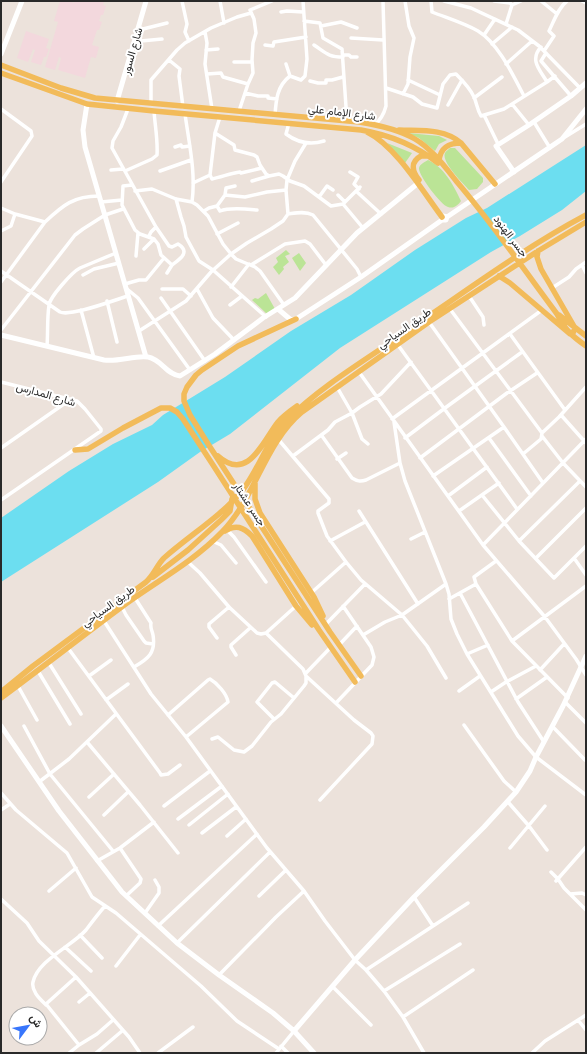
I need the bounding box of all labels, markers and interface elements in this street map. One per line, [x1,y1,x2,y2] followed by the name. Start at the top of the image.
[119,26,146,77] street label: شارع السور
[307,102,377,126] street label: شارع الإمام علي
[491,213,530,260] street label: جسر الهنود
[375,305,435,354] street label: طريق السياحي
[14,380,77,410] street label: شارع المدارس
[230,479,269,529] street label: جسر عشتار
[79,583,139,632] street label: طريق السياحي
[8,1006,48,1046] north arrow
[27,1012,45,1030] text: ش

